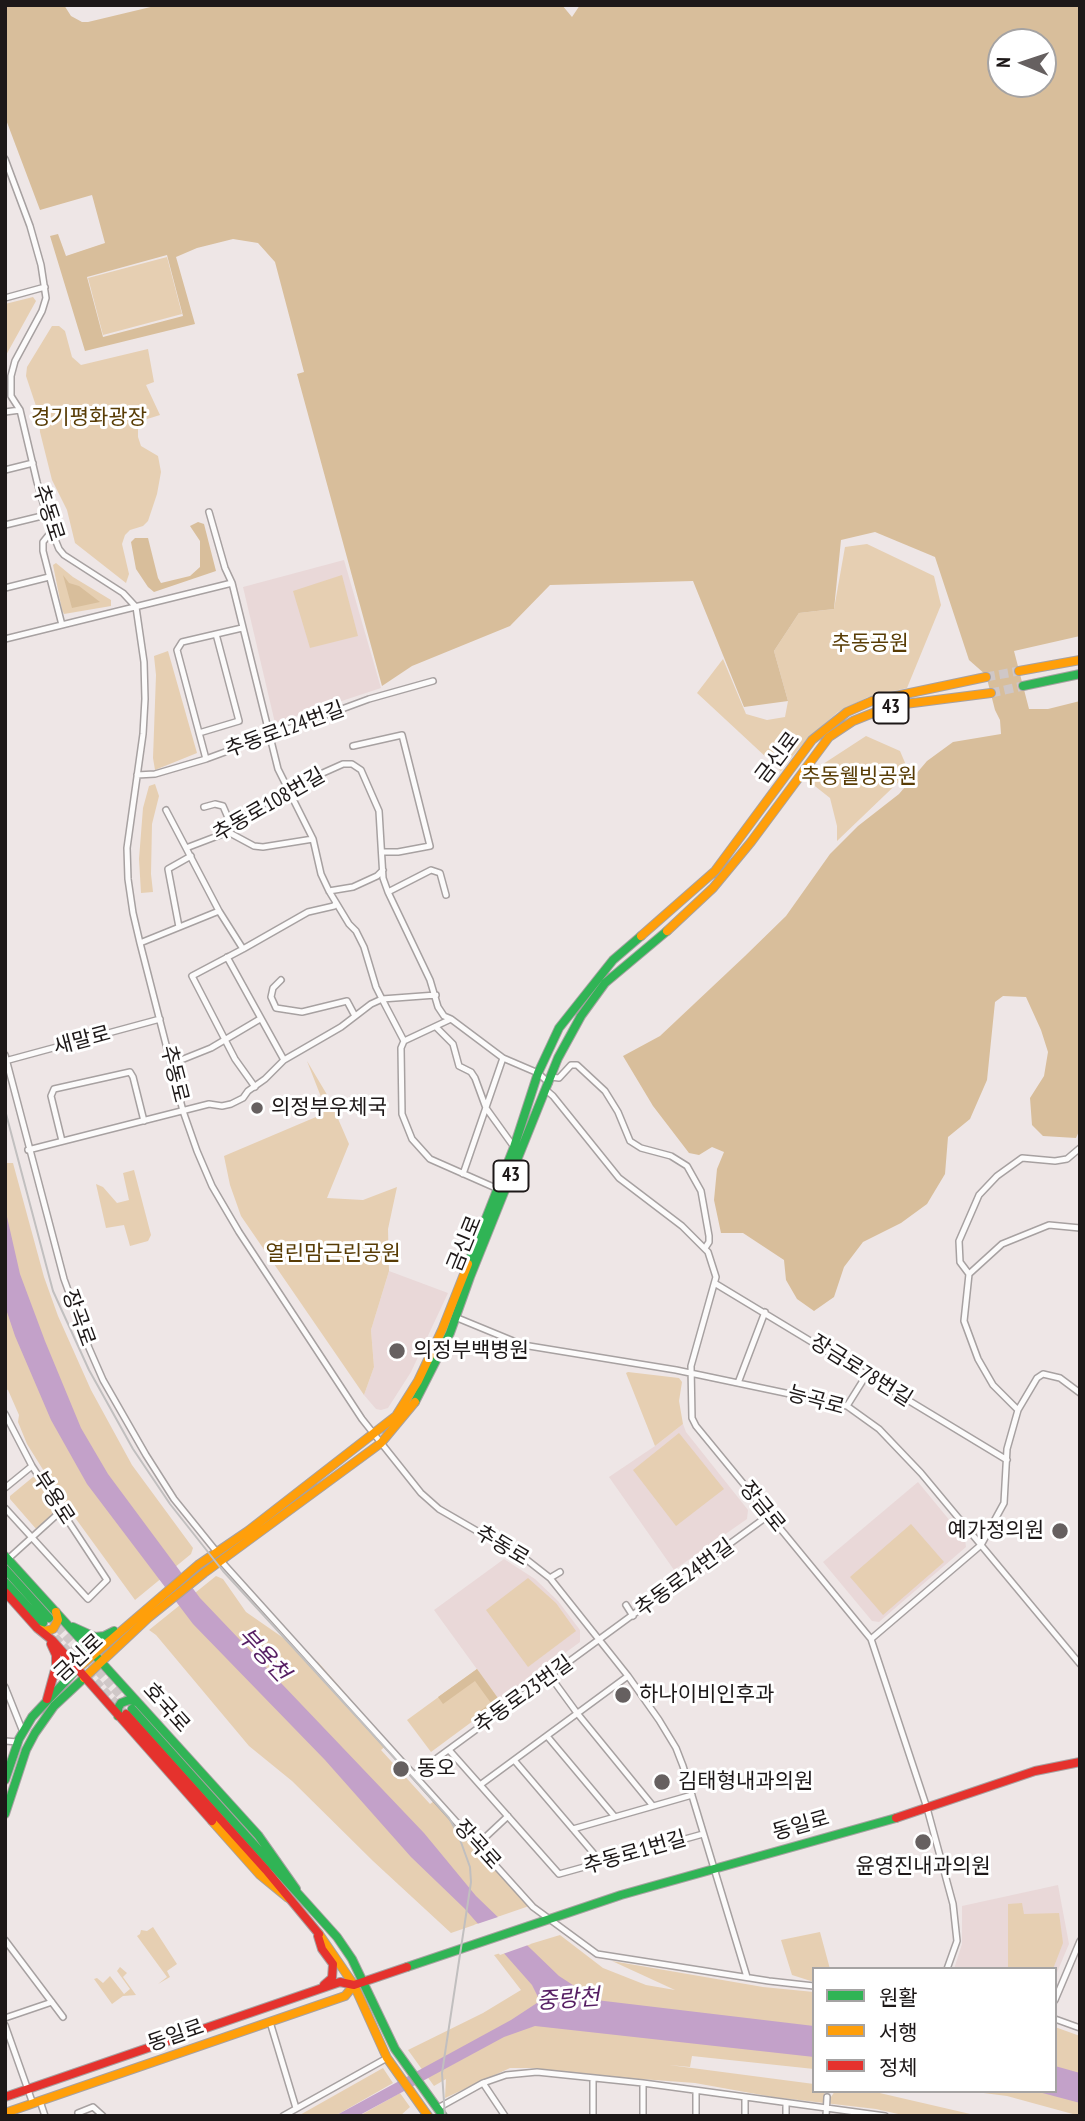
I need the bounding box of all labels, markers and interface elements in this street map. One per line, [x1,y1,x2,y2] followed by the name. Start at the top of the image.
[987,28,1057,98] north arrow
[991,57,1015,68] text: N
[31,405,147,431] park label: 경기평화광장
[27,482,69,544] street label: 추동로
[831,631,909,657] park label: 추동공원
[874,692,908,723] road number: 43
[222,697,348,763] street label: 추동로124번길
[750,727,806,789] street label: 금신로
[209,763,329,847] street label: 추동로108번길
[801,764,917,790] park label: 추동웰빙공원
[51,1021,113,1061] street label: 새말로
[155,1043,193,1105] street label: 추동로
[271,1095,387,1121] place label: 의정부우체국
[249,1100,265,1116] marker: 의정부우체국
[494,1160,528,1192] road number: 43
[442,1212,488,1276] street label: 금신로
[265,1241,401,1267] park label: 열린맘근린공원
[56,1286,100,1350] street label: 장곡로
[805,1330,917,1412] street label: 장금로78번길
[413,1338,529,1364] place label: 의정부백병원
[387,1341,407,1361] marker: 의정부백병원
[785,1381,847,1421] street label: 능곡로
[27,1467,79,1529] street label: 부용로
[734,1477,790,1537] street label: 장금로
[947,1518,1044,1544] place label: 예가정의원
[471,1520,533,1572] street label: 추동로
[1050,1521,1070,1541] marker: 예가정의원
[631,1534,739,1622] street label: 추동로24번길
[231,1622,295,1688] water label: 부용천
[49,1629,109,1687] street label: 금신로
[470,1651,578,1739] street label: 추동로23번길
[137,1678,195,1738] street label: 호국로
[639,1682,774,1708] place label: 하나이비인후과
[613,1685,633,1705] marker: 하나이비인후과
[417,1756,456,1782] place label: 동오
[391,1759,411,1779] marker: 동오
[678,1769,813,1795] place label: 김태형내과의원
[652,1772,672,1792] marker: 김태형내과의원
[770,1806,832,1846] street label: 동일로
[448,1815,506,1875] street label: 장곡로
[581,1826,689,1880] street label: 추동로1번길
[913,1832,933,1852] marker: 윤영진내과의원
[855,1854,991,1880] place label: 윤영진내과의원
[812,1967,1057,2093] legend
[535,1984,601,2016] water label: 중랑천
[879,1984,918,2011] text: 원활
[144,2015,208,2057] street label: 동일로
[879,2019,918,2046] text: 서행
[879,2054,918,2081] text: 정체

